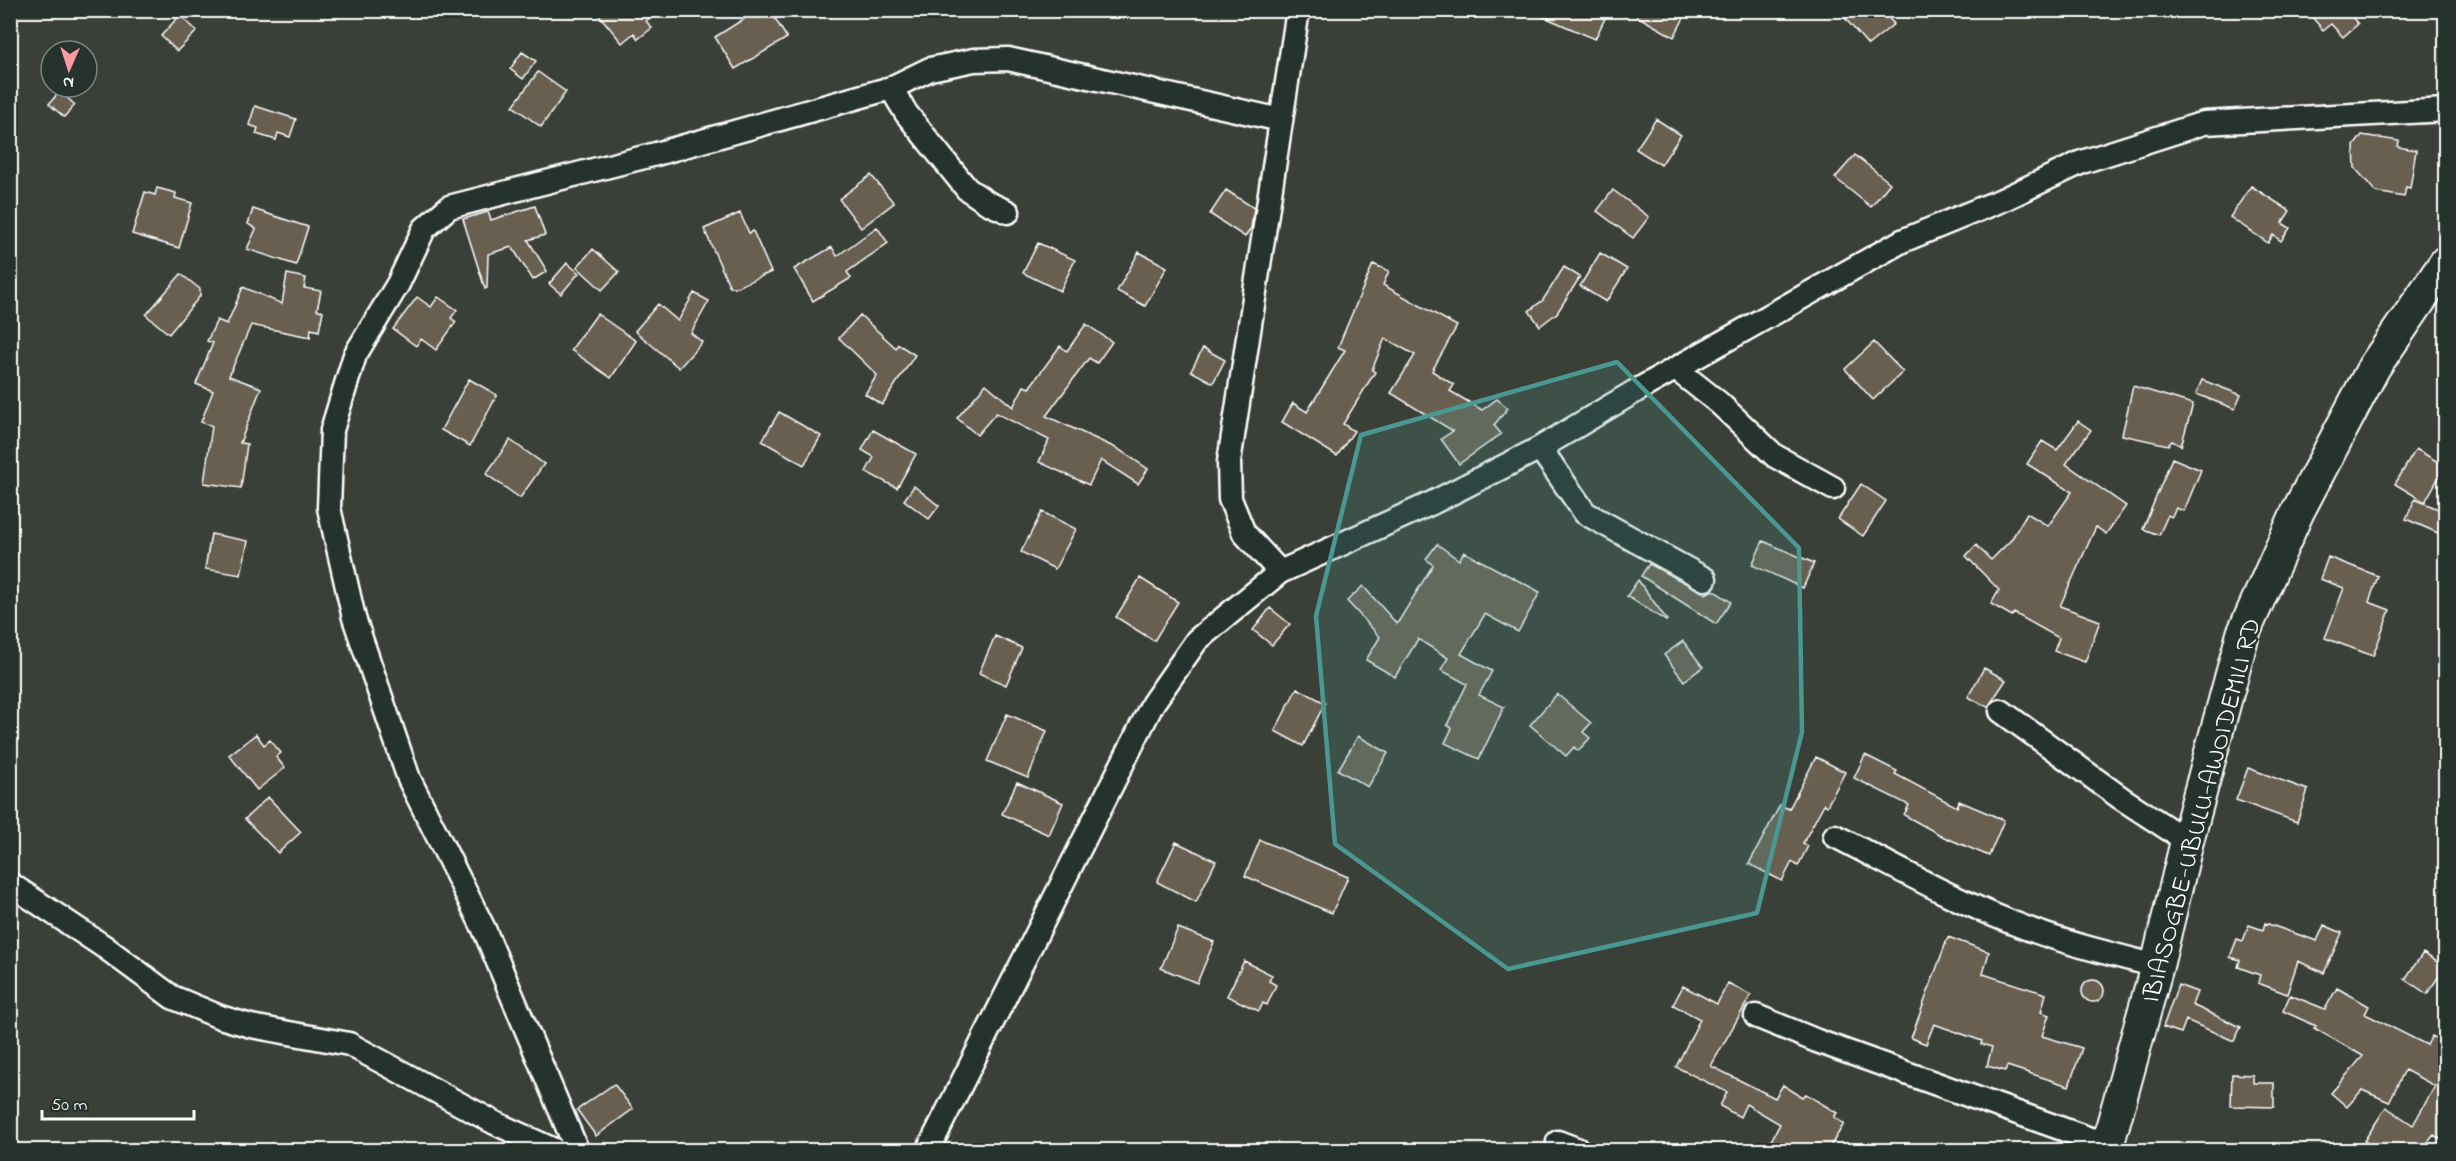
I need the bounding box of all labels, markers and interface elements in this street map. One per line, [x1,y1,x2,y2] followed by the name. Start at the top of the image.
[39,39,99,99] north arrow
[62,70,74,94] text: N
[2133,614,2273,1007] street label: IBIASOGBE-UBULU-AWOIDEMILI RD
[42,1083,194,1121] scale bar
[51,1093,88,1119] text: 50 m

